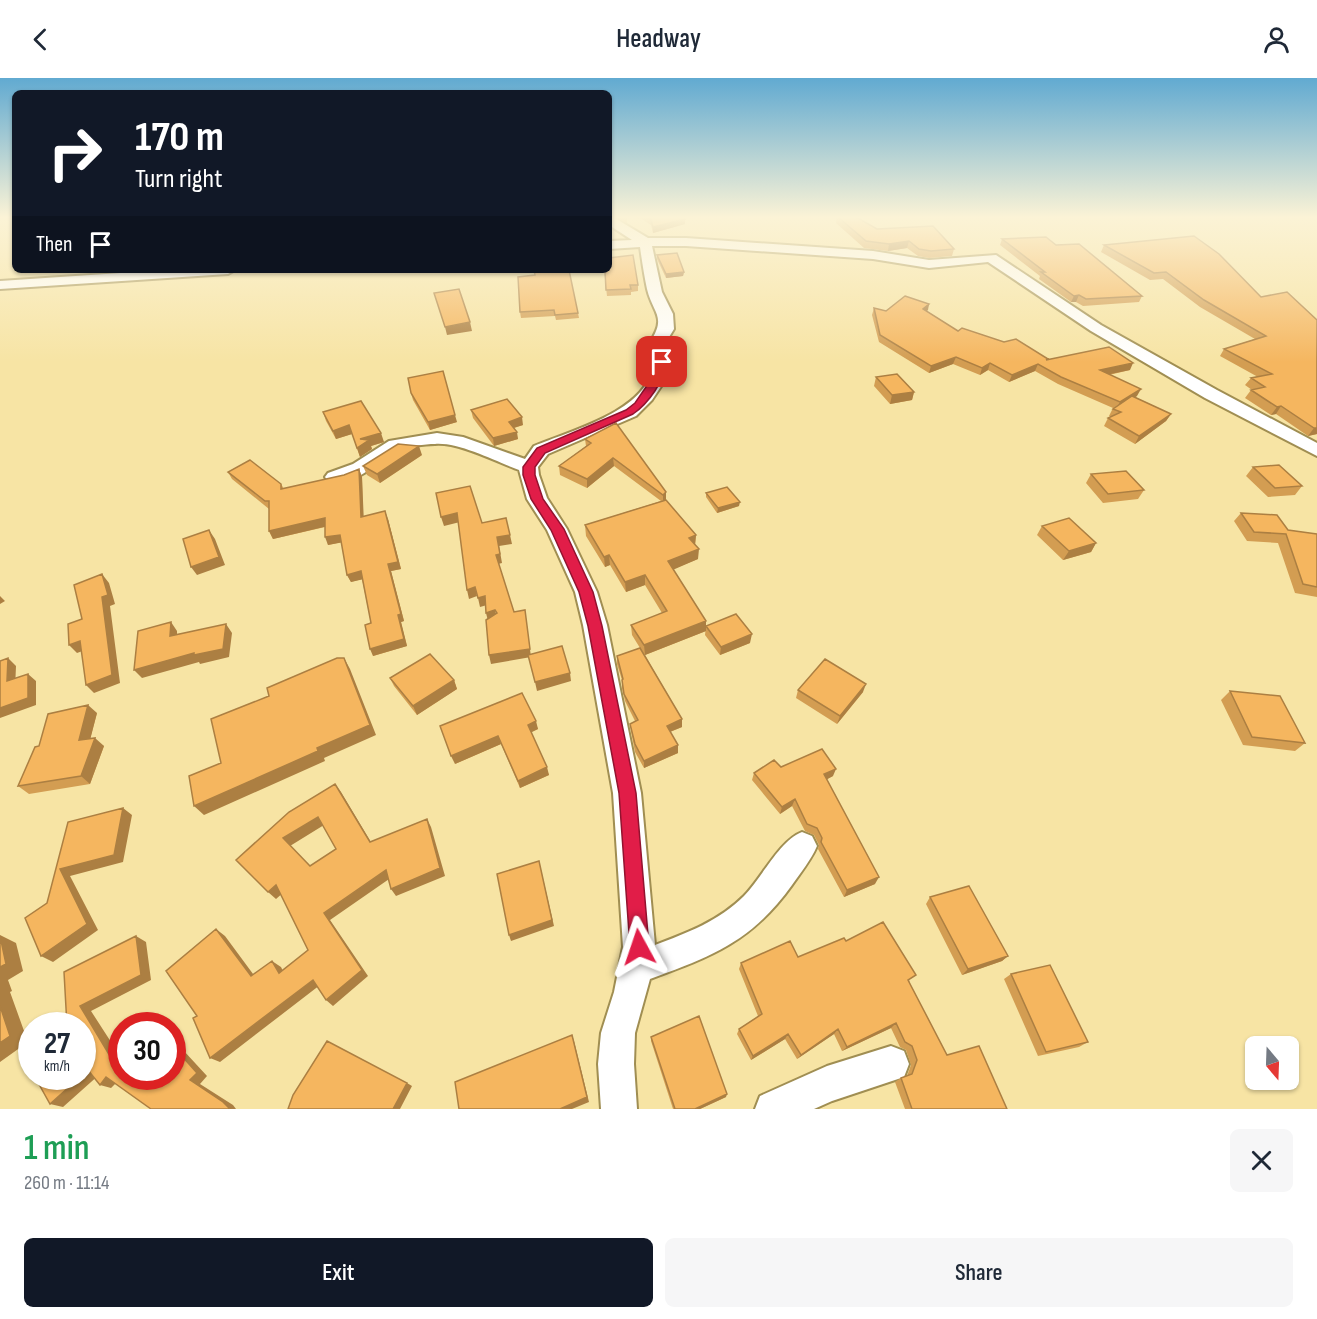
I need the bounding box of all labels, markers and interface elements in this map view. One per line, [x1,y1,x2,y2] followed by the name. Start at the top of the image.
[24,23,57,56] icon: back
[616,23,701,55] text: Headway
[1260,23,1293,56] icon: person
[135,112,224,163] text: 170 m
[36,114,114,192] icon: right
[135,163,222,195] text: Turn right
[84,228,117,261] icon: arrive
[36,231,72,258] text: Then
[636,336,687,387] pin
[645,345,678,378] icon: arrive
[607,915,671,979] position arrow
[108,1012,186,1090] speed limit sign: 30
[44,1026,70,1062] text: 27
[1245,1036,1299,1090] north arrow
[1245,1036,1299,1090] map controls
[44,1057,70,1076] text: km/h
[24,1127,89,1170] text: 1 min
[1230,1129,1293,1192] button: close
[24,1171,109,1195] text: 260 m · 11:14
[24,1238,653,1307] button: Exit
[665,1238,1293,1307] button: Share

